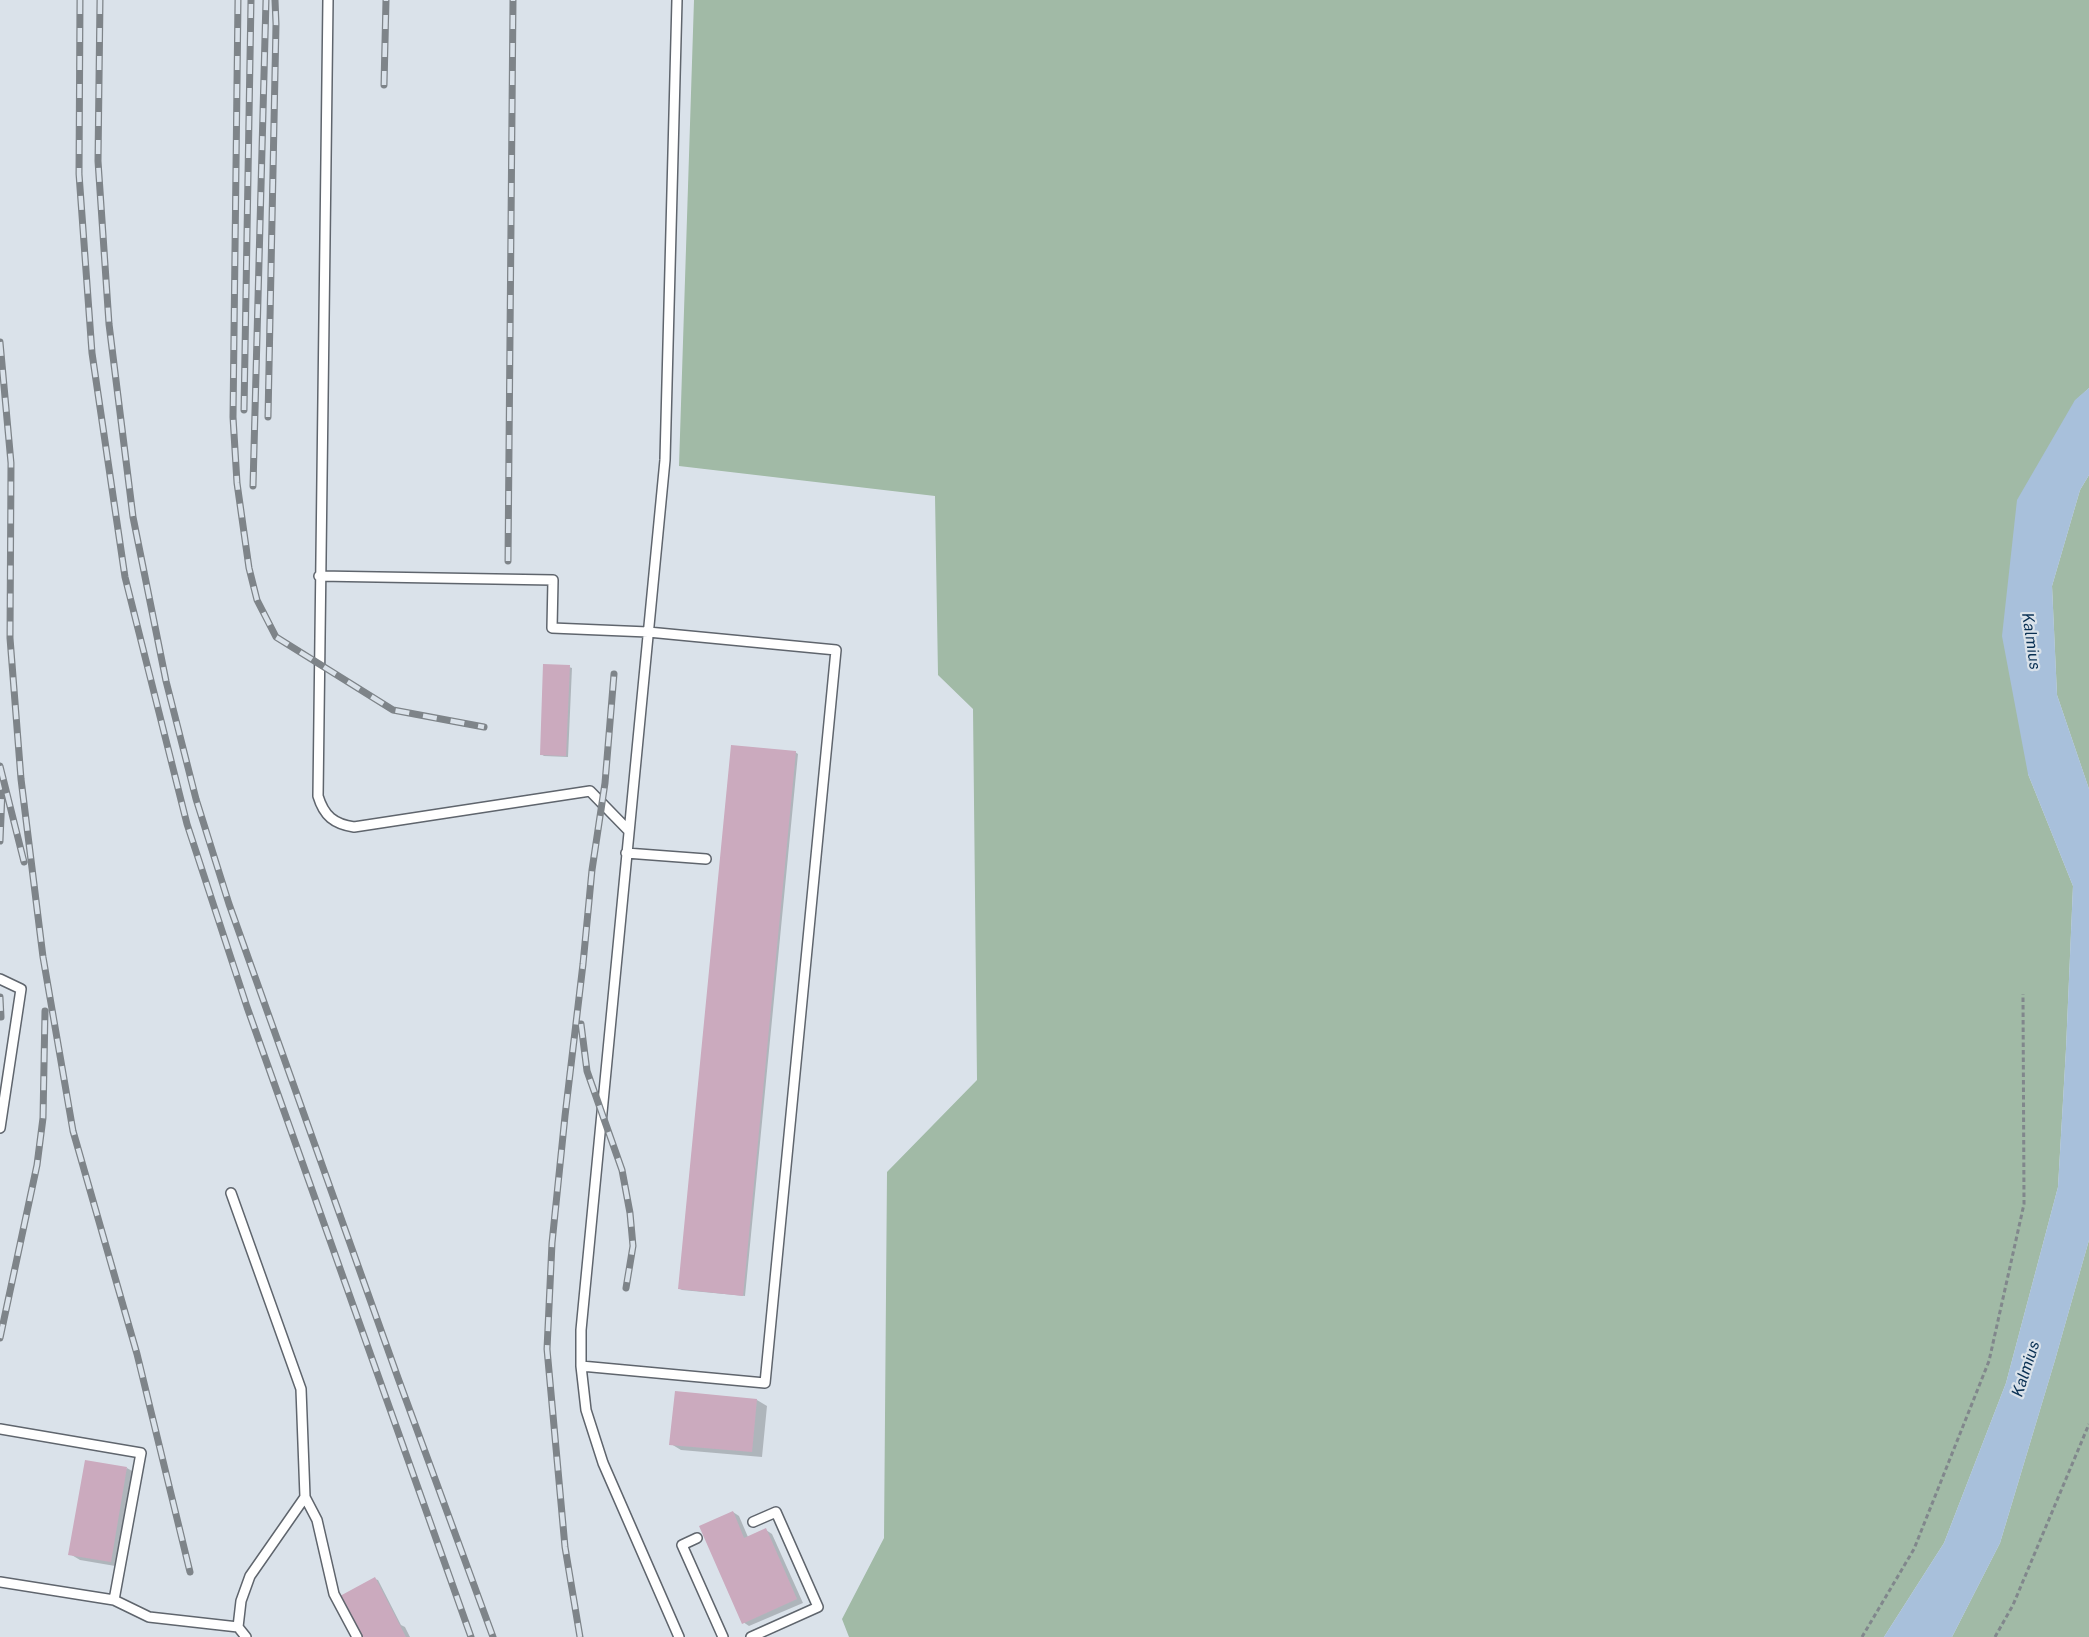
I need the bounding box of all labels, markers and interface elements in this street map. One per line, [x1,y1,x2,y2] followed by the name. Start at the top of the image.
[2017,611,2045,671] water label: Kalmius
[2008,1339,2044,1399] water label: Kalmius

